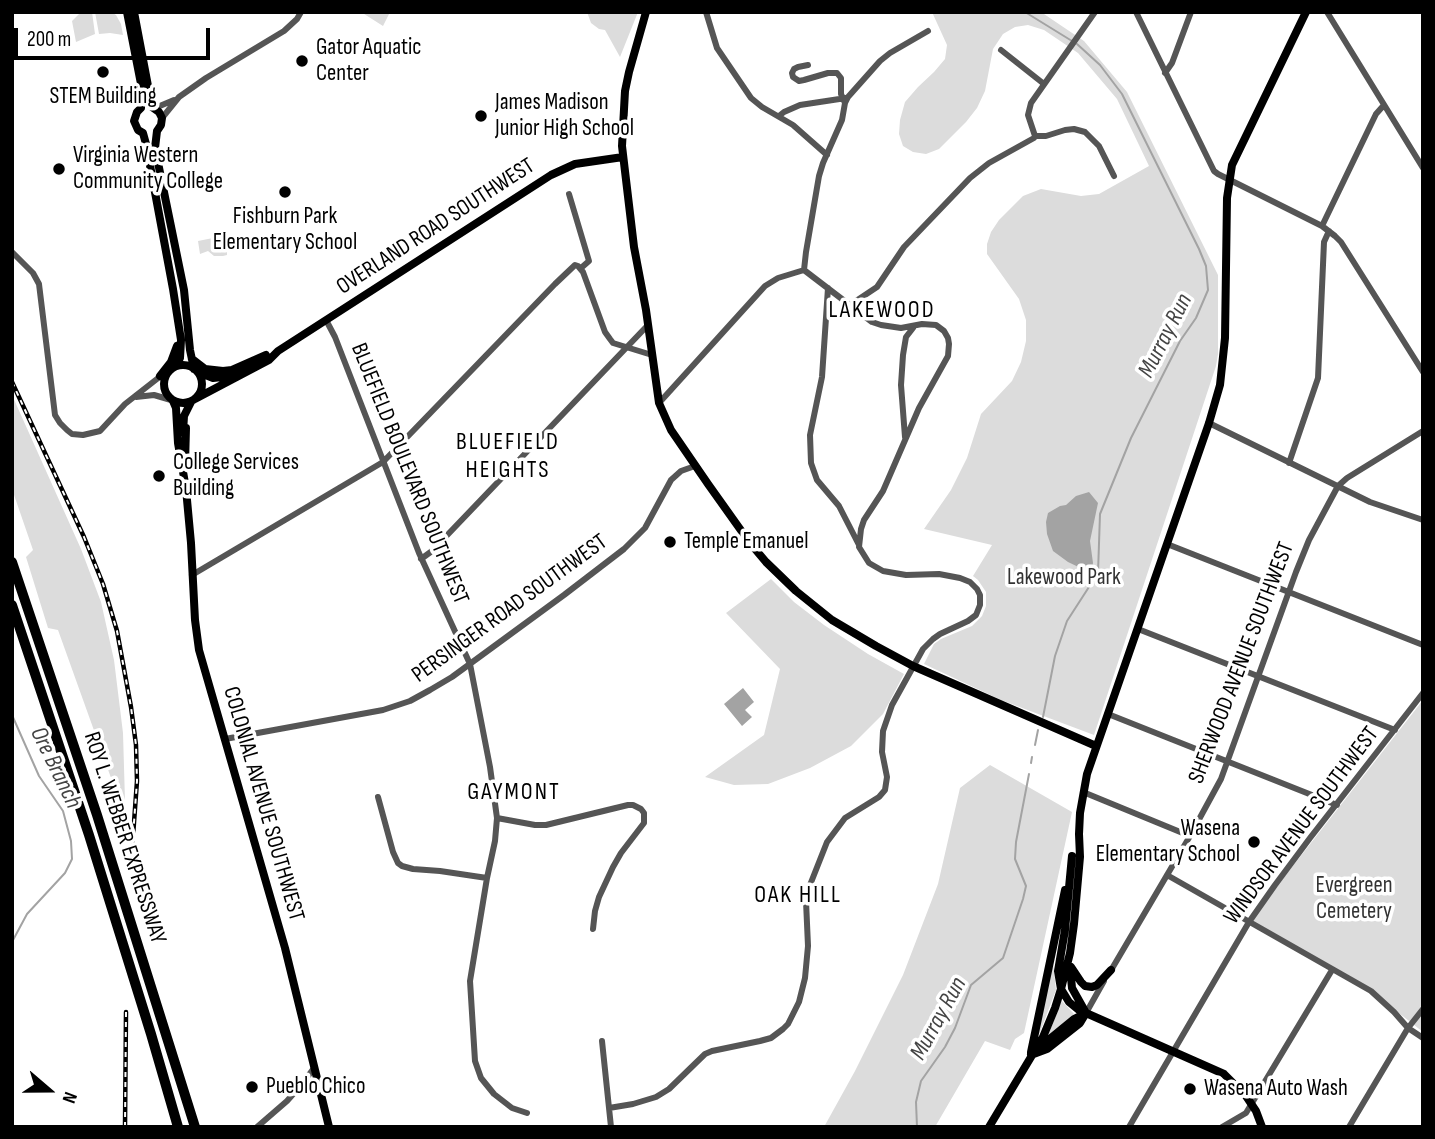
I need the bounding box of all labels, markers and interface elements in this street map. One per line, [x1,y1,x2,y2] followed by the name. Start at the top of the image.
[18,14,214,58] scale bar
[27,27,71,52] text: 200 m
[316,34,422,88] place label: Gator Aquatic Center
[294,53,310,69] marker: Gator Aquatic Center
[95,64,111,80] marker: STEM Building
[49,83,157,111] place label: STEM Building
[495,89,634,143] place label: James Madison Junior High School
[473,108,489,124] marker: James Madison Junior High School
[73,142,223,196] place label: Virginia Western Community College
[332,153,540,301] street label: OVERLAND ROAD SOUTHWEST
[51,161,67,177] marker: Virginia Western Community College
[277,184,293,200] marker: Fishburn Park Elementary School
[213,203,357,257] place label: Fishburn Park Elementary School
[1133,289,1199,383] water label: Murray Run
[830,297,934,325] district label: LAKEWOOD
[344,339,474,609] street label: BLUEFIELD BOULEVARD SOUTHWEST
[457,429,559,485] district label: BLUEFIELD HEIGHTS
[173,449,299,503] place label: College Services Building
[151,468,167,484] marker: College Services Building
[684,528,809,556] place label: Temple Emanuel
[407,529,613,689] street label: PERSINGER ROAD SOUTHWEST
[662,534,678,550] marker: Temple Emanuel
[1183,538,1301,788] street label: SHERWOOD AVENUE SOUTHWEST
[1007,564,1121,592] park label: Lakewood Park
[216,684,310,924] street label: COLONIAL AVENUE SOUTHWEST
[23,722,87,814] water label: Ore Branch
[1219,722,1385,930] street label: WINDSOR AVENUE SOUTHWEST
[77,729,171,947] street label: ROY L. WEBBER EXPRESSWAY
[468,779,560,807] district label: GAYMONT
[1096,815,1240,869] place label: Wasena Elementary School
[1246,834,1262,850] marker: Wasena Elementary School
[1315,872,1393,926] park label: Evergreen Cemetery
[755,882,841,910] district label: OAK HILL
[905,973,973,1065] water label: Murray Run
[14,1055,84,1125] north arrow
[266,1073,366,1101] place label: Pueblo Chico
[1204,1075,1348,1103] place label: Wasena Auto Wash
[244,1079,260,1095] marker: Pueblo Chico
[1182,1081,1198,1097] marker: Wasena Auto Wash
[57,1089,82,1106] text: N

